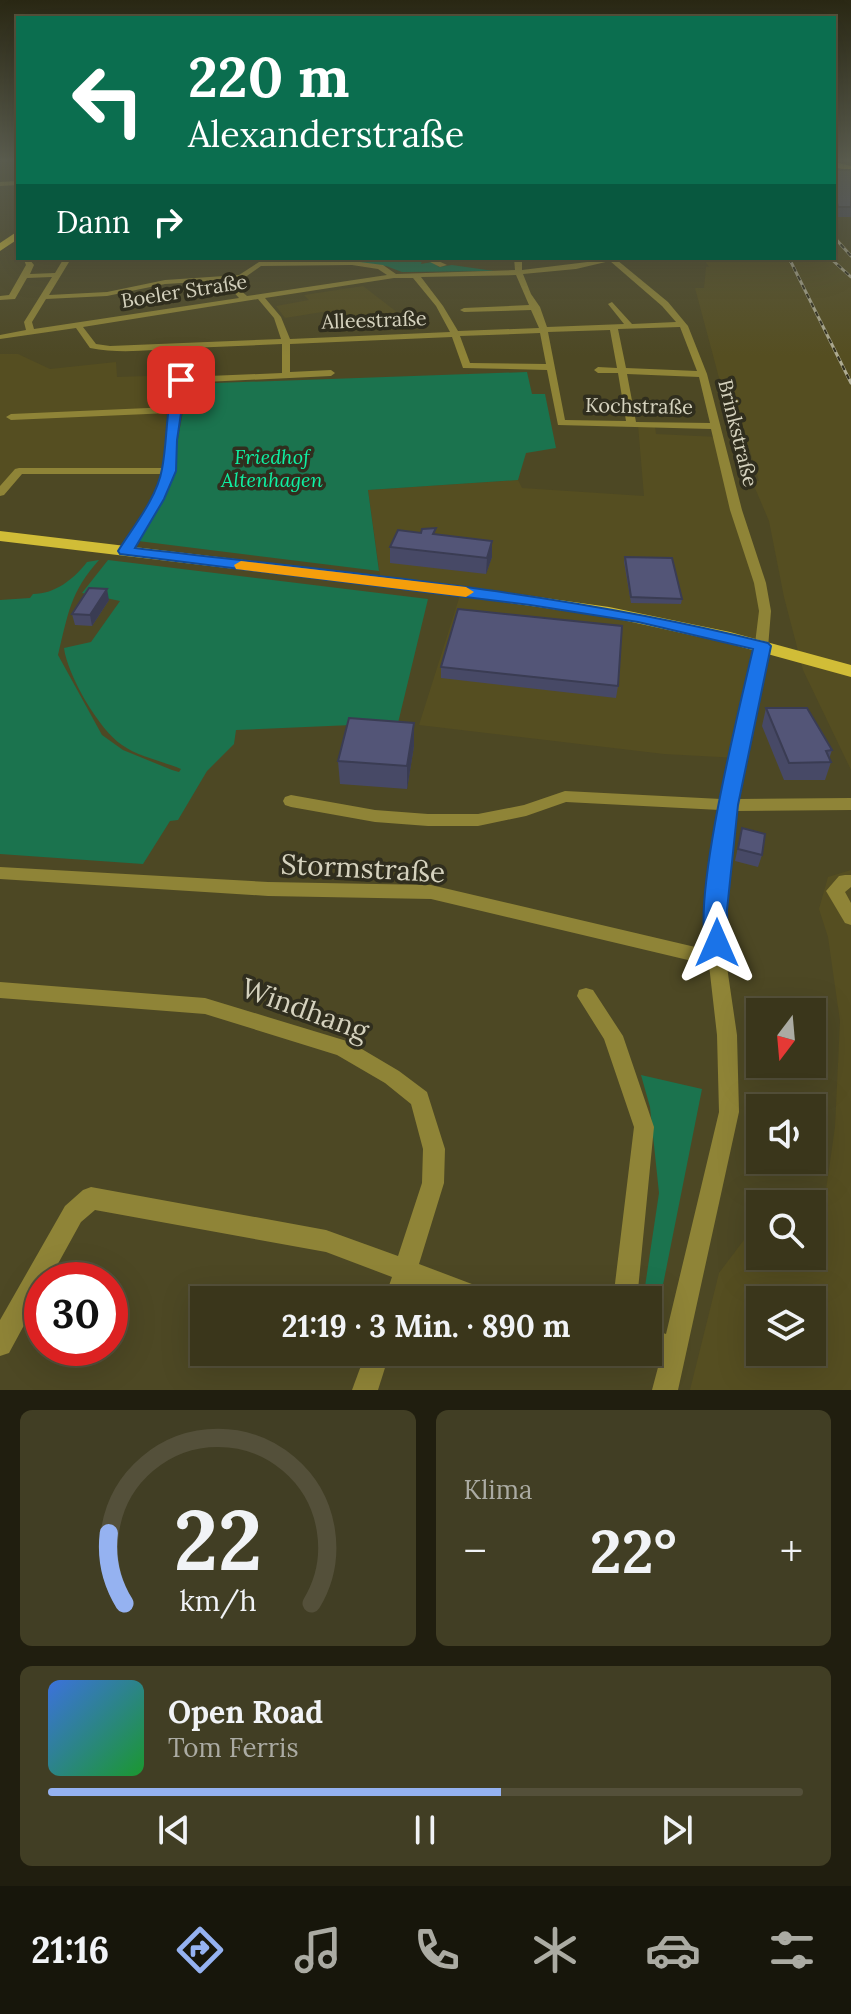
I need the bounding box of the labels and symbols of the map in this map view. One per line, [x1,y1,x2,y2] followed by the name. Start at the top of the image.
[119,268,249,313] street label: Boeler Straße
[320,305,427,334] street label: Alleestraße
[147,346,215,414] pin
[713,377,764,489] street label: Brinkstraße
[585,392,693,419] street label: Kochstraße
[220,444,324,492] park label: Friedhof Altenhagen
[280,846,446,890] street label: Stormstraße
[675,901,759,985] position arrow
[236,969,374,1049] street label: Windhang
[746,998,826,1078] north arrow
[24,1262,128,1366] speed limit sign: 30

